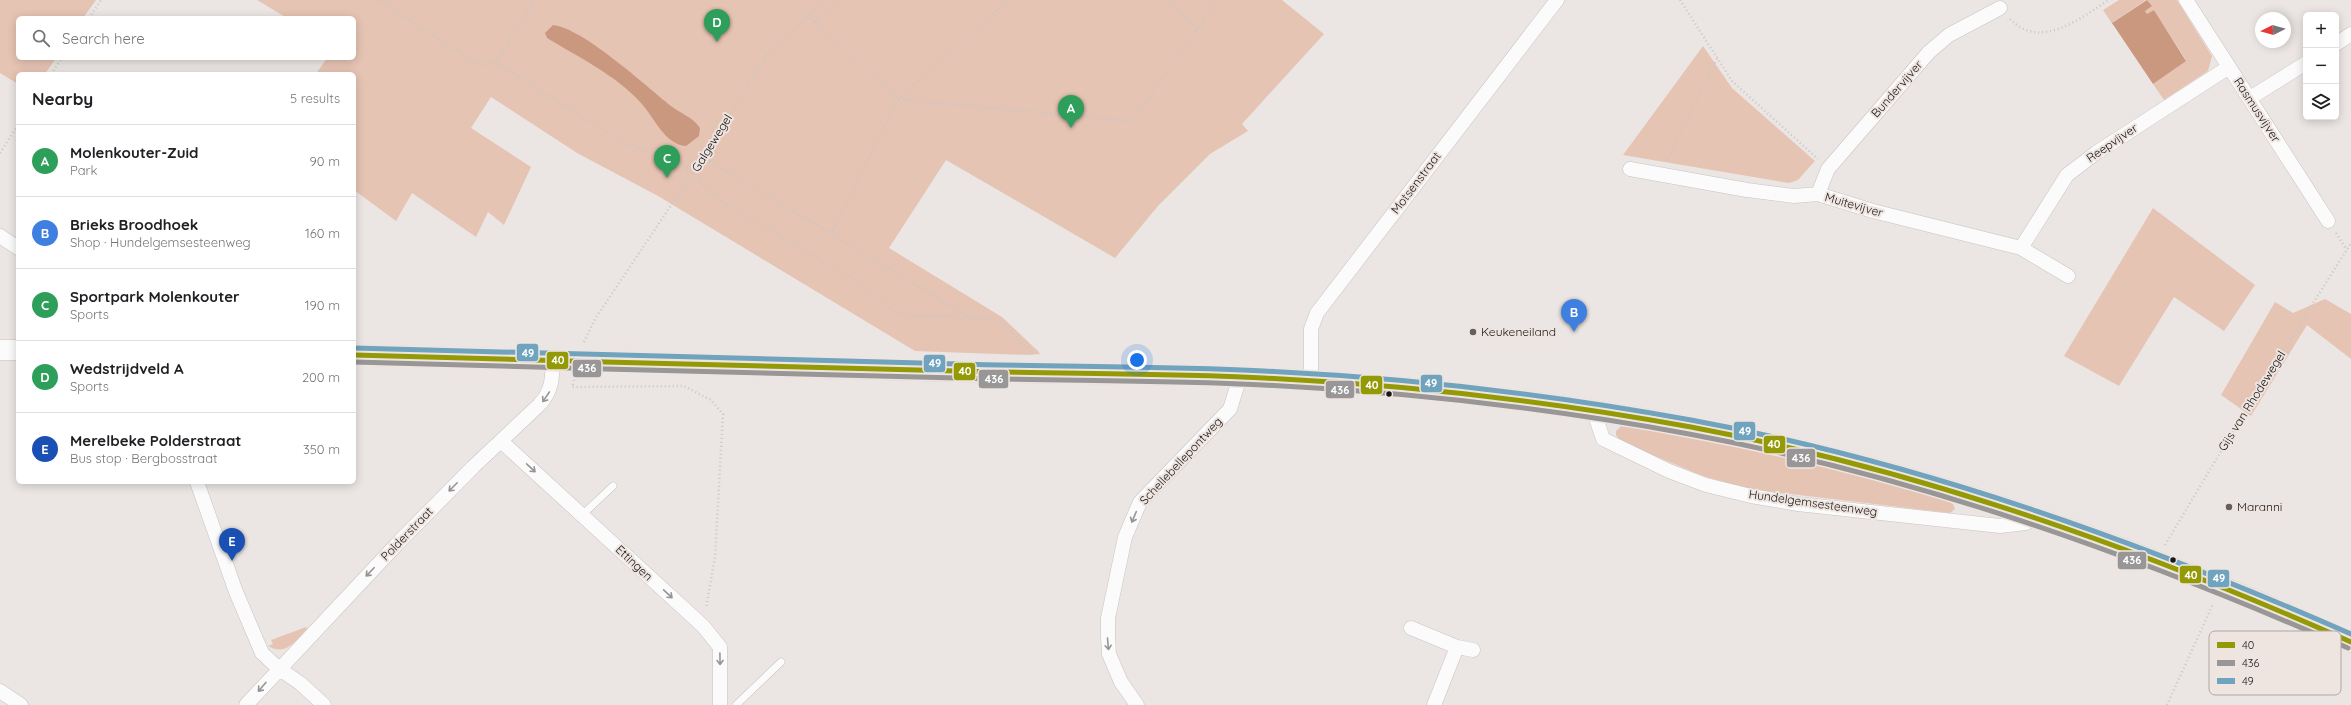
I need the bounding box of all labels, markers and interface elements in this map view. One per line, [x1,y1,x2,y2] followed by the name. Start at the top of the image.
[704,9,730,42] pin: D
[2255,12,2291,48] north arrow
[2303,12,2339,120] map controls
[2303,12,2339,48] button: +
[16,16,356,60] search box
[30,27,52,49] icon: search
[62,29,145,48] text: Search here
[2303,48,2339,84] button: −
[1868,57,1926,120] street label: Bundervijver
[2231,75,2284,145] street label: Rasmusvijver
[2303,84,2339,120] button: layers
[32,88,93,109] text: Nearby
[290,90,340,106] text: 5 results
[1058,95,1084,128] pin: A
[688,111,735,174] street label: Galgewegel
[2083,120,2141,165] street label: Reepvijver
[70,143,198,162] text: Molenkouter-Zuid
[654,145,680,178] pin: C
[1387,149,1444,217] street label: Motsenstraat
[41,153,49,169] text: A
[310,153,340,169] text: 90 m
[70,162,98,178] text: Park
[1823,189,1885,220] street label: Muitevijver
[70,215,198,234] text: Brieks Broodhoek
[41,225,49,241] text: B
[305,225,340,241] text: 160 m
[70,234,251,250] text: Shop · Hundelgemsesteenweg
[70,287,240,306] text: Sportpark Molenkouter
[41,297,49,313] text: C
[305,297,340,313] text: 190 m
[1561,299,1587,332] pin: B
[70,306,109,322] text: Sports
[1481,324,1556,339] place label: Keukeneiland
[1468,327,1478,337] marker: Keukeneiland
[516,343,539,362] line badge: 49
[522,346,534,360] text: 49
[2215,348,2289,454] street label: Gijs van Rhodewegel
[1127,350,1147,370] your location
[546,351,569,370] line badge: 40
[551,353,565,367] text: 40
[923,354,946,373] line badge: 49
[929,356,941,370] text: 49
[70,359,183,378] text: Wedstrijdveld A
[572,359,602,378] line badge: 436
[578,361,596,375] text: 436
[953,362,976,381] line badge: 40
[958,364,972,378] text: 40
[40,369,50,385] text: D
[302,369,340,385] text: 200 m
[978,369,1009,389] line badge: 436
[985,372,1003,386] text: 436
[1420,374,1443,393] line badge: 49
[1360,375,1383,395] line badge: 40
[1425,376,1437,390] text: 49
[70,378,109,394] text: Sports
[1365,378,1379,392] text: 40
[1325,380,1355,399] line badge: 436
[1331,383,1349,397] text: 436
[1384,389,1394,399] unlabelled marker
[542,391,550,402] one-way arrow
[1136,414,1225,508] street label: Schellebellepontweg
[1733,421,1756,441] line badge: 49
[1739,424,1751,438] text: 49
[70,431,242,450] text: Merelbeke Polderstraat
[1763,435,1786,454] line badge: 40
[1767,437,1781,451] text: 40
[41,441,49,457] text: E
[303,441,340,457] text: 350 m
[1786,448,1816,468] line badge: 436
[70,450,218,466] text: Bus stop · Bergbosstraat
[1792,451,1810,465] text: 436
[526,463,536,473] one-way arrow
[448,482,458,492] one-way arrow
[1748,486,1878,519] street label: Hundelgemsesteenweg
[2237,499,2282,514] place label: Maranni
[2224,502,2234,512] marker: Maranni
[377,504,436,563] street label: Polderstraat
[1130,511,1137,523] one-way arrow
[219,528,245,561] pin: E
[613,542,656,584] street label: Ettingen
[2117,551,2147,570] line badge: 436
[2123,553,2141,567] text: 436
[2168,555,2178,565] unlabelled marker
[2179,565,2202,584] line badge: 40
[365,567,375,577] one-way arrow
[2184,568,2198,582] text: 40
[2207,569,2230,588] line badge: 49
[2213,571,2225,585] text: 49
[663,589,673,599] one-way arrow
[2209,631,2341,695] legend
[1105,637,1112,650] one-way arrow
[2242,638,2254,652] text: 40
[716,652,724,665] one-way arrow
[2242,656,2260,670] text: 436
[2242,674,2254,688] text: 49
[258,681,267,691] one-way arrow

